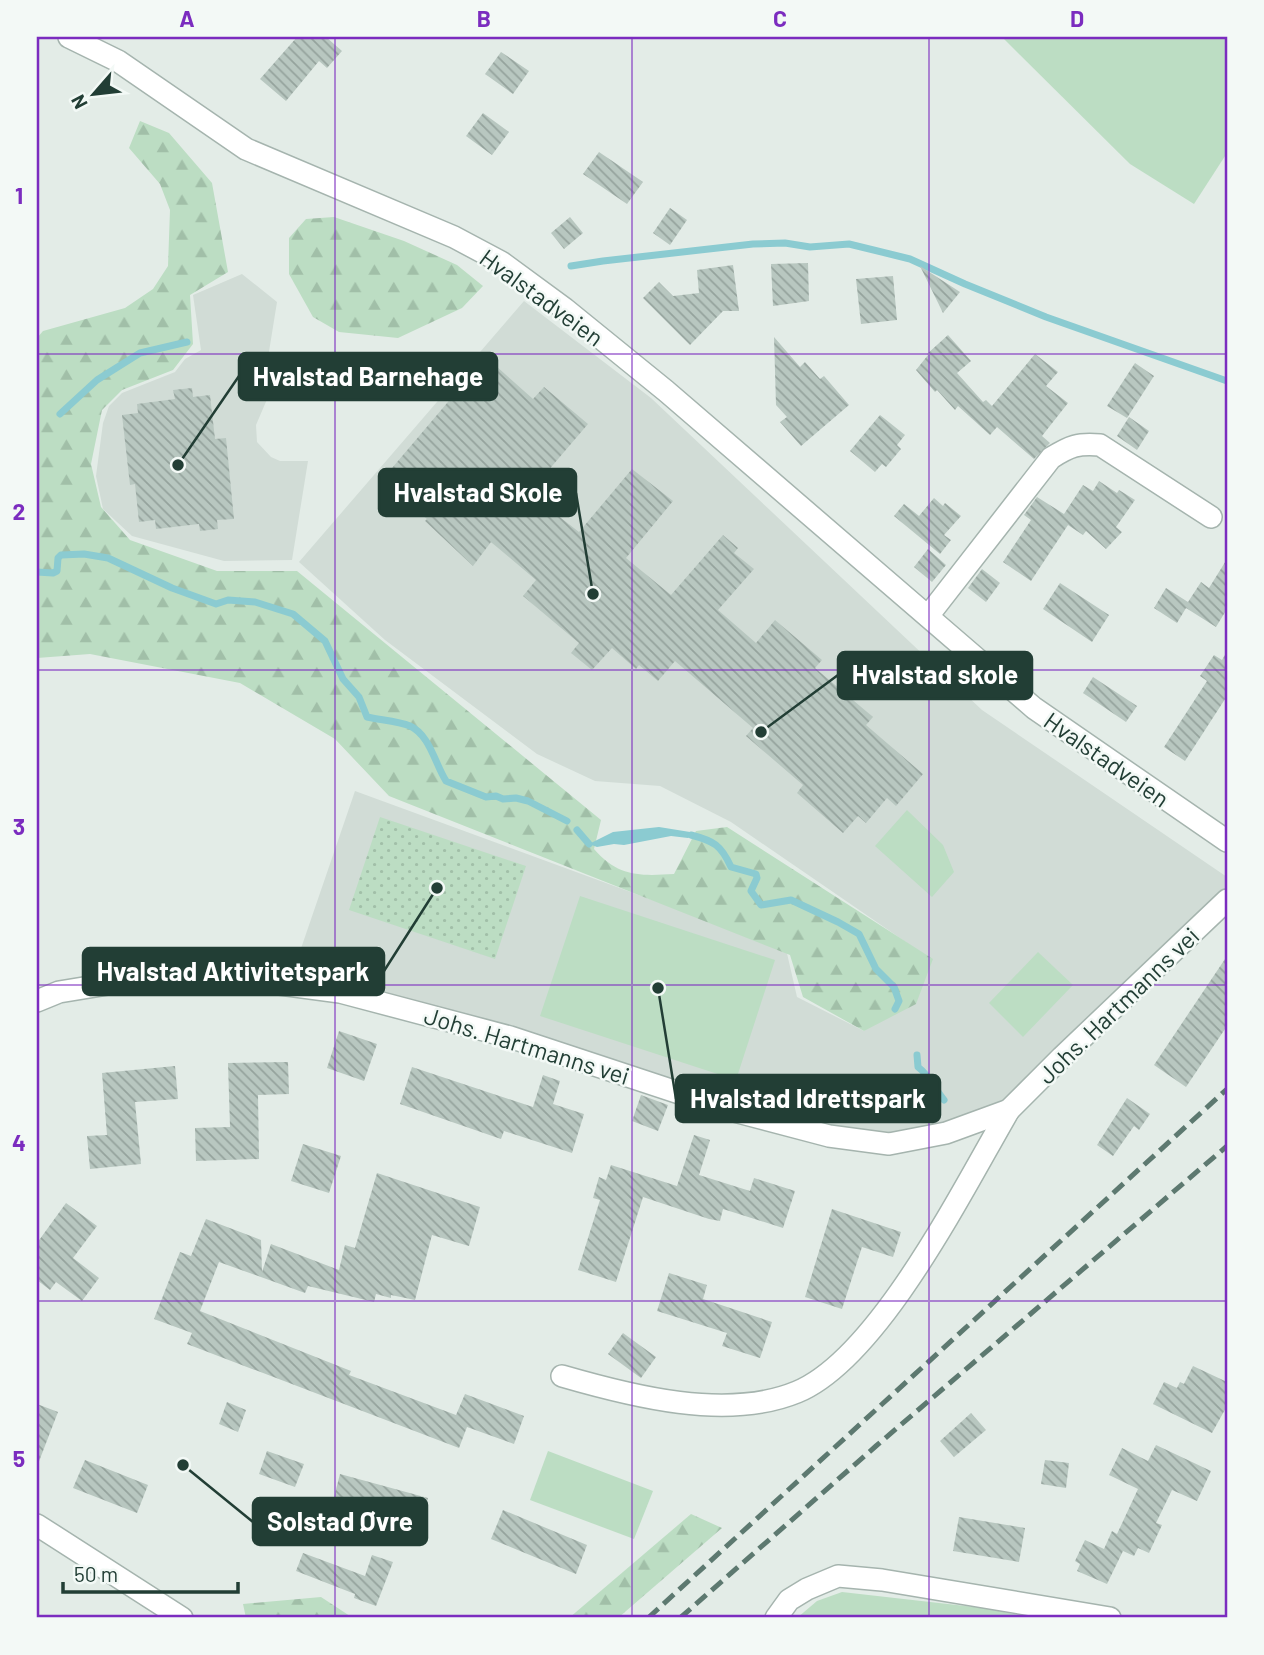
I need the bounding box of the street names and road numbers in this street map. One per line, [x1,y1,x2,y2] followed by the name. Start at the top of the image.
[474,242,610,352] street label: Hvalstadveien
[1039,705,1175,813] street label: Hvalstadveien
[1031,921,1205,1089] street label: Johs. Hartmanns vei
[421,1000,633,1090] street label: Johs. Hartmanns vei

